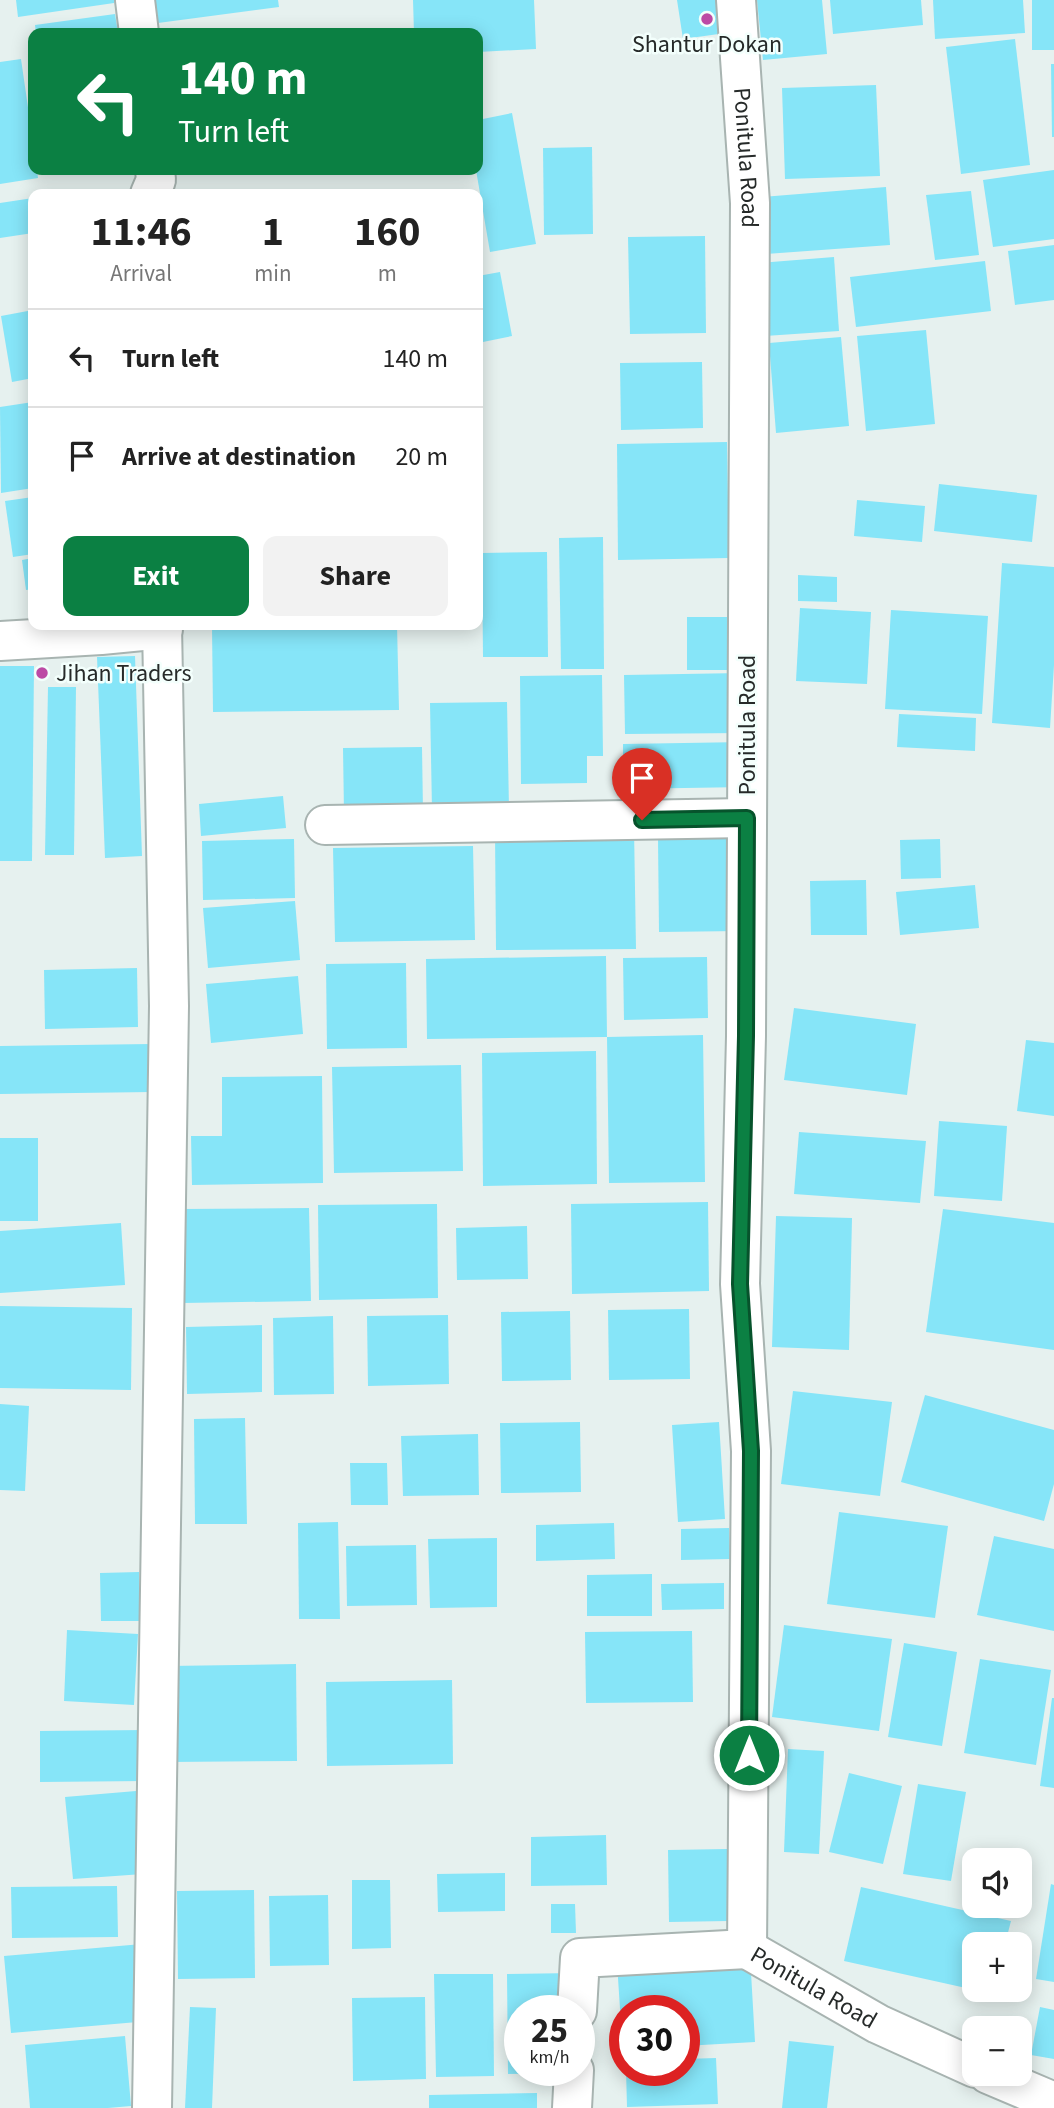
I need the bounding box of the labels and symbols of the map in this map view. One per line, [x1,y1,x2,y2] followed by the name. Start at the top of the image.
[699,11,715,27] marker: Shantur Dokan
[632,27,782,62] place label: Shantur Dokan
[724,86,767,228] street label: Ponitula Road
[730,655,765,795] street label: Ponitula Road
[56,656,192,691] place label: Jihan Traders
[34,665,50,681] marker: Jihan Traders
[612,748,672,820] pin
[712,1718,786,1792] position arrow
[744,1938,883,2038] street label: Ponitula Road
[609,1995,700,2086] speed limit sign: 30

